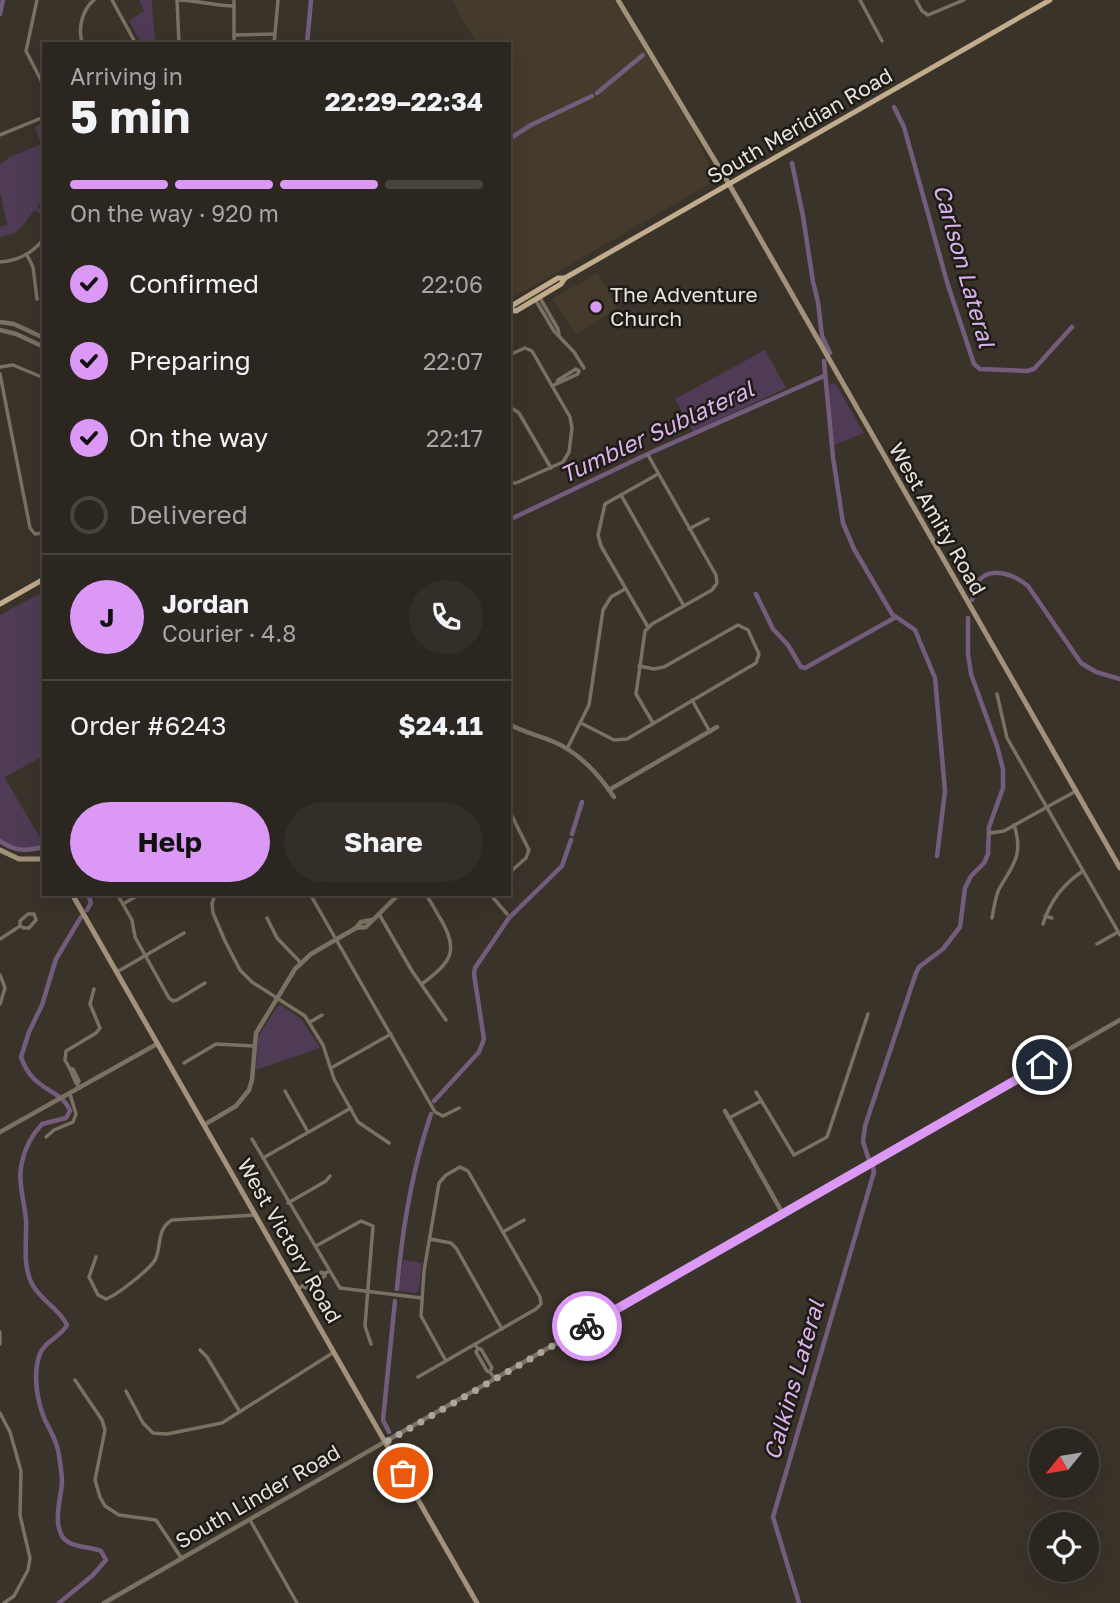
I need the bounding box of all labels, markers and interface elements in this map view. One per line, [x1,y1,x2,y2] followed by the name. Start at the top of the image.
[70,62,183,90] text: Arriving in
[702,62,897,189] street label: South Meridian Road
[325,86,483,117] text: 22:29–22:34
[70,88,190,143] text: 5 min
[928,181,1002,352] water label: Carlson Lateral
[70,199,279,227] text: On the way · 920 m
[70,265,108,303] icon: check
[129,268,259,299] text: Confirmed
[421,270,483,298] text: 22:06
[610,281,758,331] place label: The Adventure Church
[588,299,604,315] marker: The Adventure Church
[70,342,108,380] icon: check
[129,345,251,376] text: Preparing
[423,347,483,375] text: 22:07
[555,373,759,488] water label: Tumbler Sublateral
[70,419,108,457] icon: check
[129,422,268,453] text: On the way
[426,424,483,452] text: 22:17
[884,438,992,599] street label: West Amity Road
[129,499,248,530] text: Delivered
[409,580,483,654] button: phone
[162,588,249,619] text: Jordan
[100,602,114,633] text: J
[162,619,296,647] text: Courier · 4.8
[70,710,226,741] text: Order #6243
[398,710,483,741] text: $24.11
[70,802,270,882] button: Help
[284,802,483,882] button: Share
[1012,1035,1072,1095] pin
[1023,1046,1061,1084] icon: home
[232,1154,348,1327] street label: West Victory Road
[552,1291,622,1361] courier
[757,1295,830,1463] water label: Calkins Lateral
[568,1307,606,1345] icon: bike
[1029,1428,1099,1498] north arrow
[1029,1428,1099,1582] map controls
[171,1438,344,1554] street label: South Linder Road
[373,1443,433,1503] pin
[384,1454,422,1492] icon: bag
[1029,1512,1099,1582] button: locate

